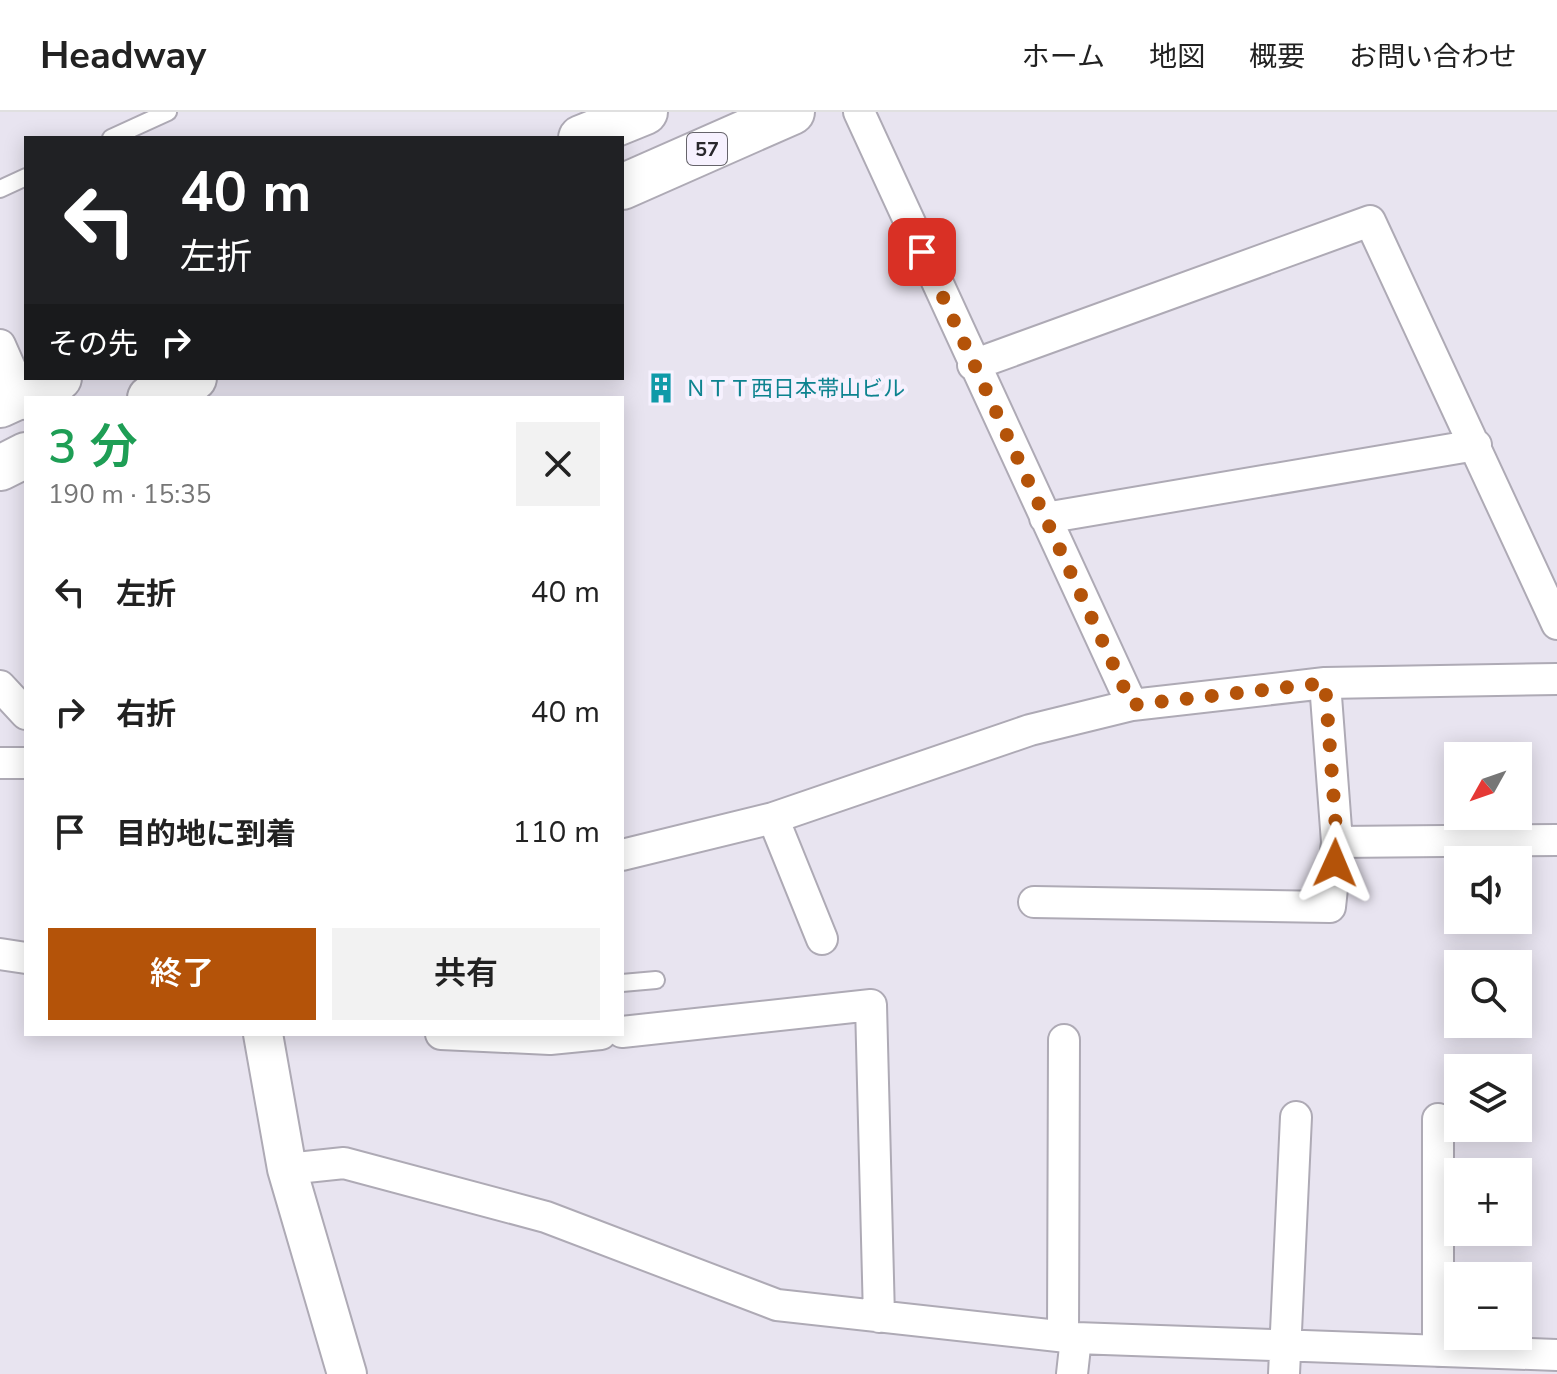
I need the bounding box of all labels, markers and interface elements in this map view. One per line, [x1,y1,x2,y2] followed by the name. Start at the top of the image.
[40,30,206,81] text: Headway
[1022,38,1105,76] text: ホーム
[1149,38,1205,76] text: 地図
[1249,38,1305,76] text: 概要
[1349,38,1517,76] text: お問い合わせ
[687,133,727,165] road number: 57
[180,154,311,231] text: 40 m
[48,168,152,272] icon: left
[888,218,956,286] pin
[900,230,944,274] icon: arrive
[180,233,252,282] text: 左折
[154,320,198,364] icon: right
[48,324,138,365] text: その先
[644,371,678,405] building icon: ＮＴＴ西日本帯山ビル
[685,374,905,404] place label: ＮＴＴ西日本帯山ビル
[48,414,137,480] text: 3 分
[516,422,600,506] button: close
[48,477,211,512] text: 190 m · 15:35
[48,570,92,614] icon: left
[531,572,600,613] text: 40 m
[116,574,176,615] text: 左折
[48,690,92,734] icon: right
[531,692,600,733] text: 40 m
[116,694,176,735] text: 右折
[1444,742,1532,830] north arrow
[1444,742,1532,1350] map controls
[48,810,92,854] icon: arrive
[513,812,600,853] text: 110 m
[116,814,296,855] text: 目的地に到着
[1293,821,1377,905] position arrow
[1444,846,1532,934] button: sound
[48,928,316,1020] button: 終了
[332,928,600,1020] button: 共有
[1444,950,1532,1038] button: search
[1444,1054,1532,1142] button: layers
[1444,1158,1532,1246] button: +
[1444,1262,1532,1350] button: −

